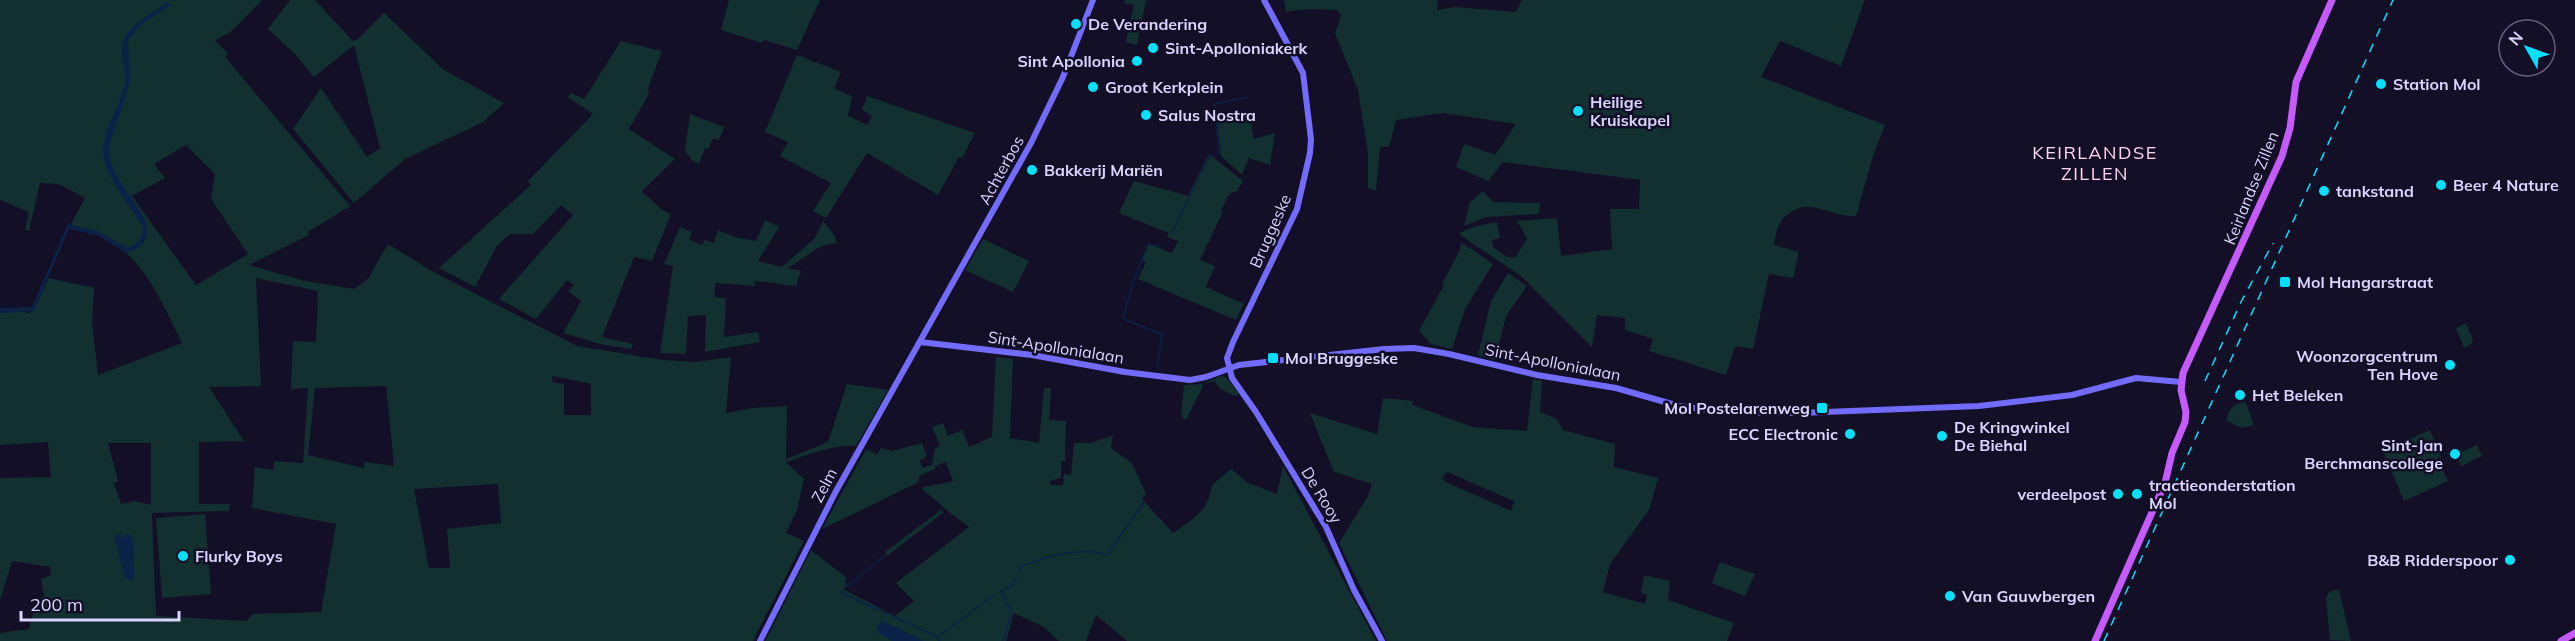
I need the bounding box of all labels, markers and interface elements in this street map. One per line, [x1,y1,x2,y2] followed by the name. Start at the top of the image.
[1088,14,1207,34] place label: De Verandering
[1069,17,1083,31] marker: De Verandering
[2497,18,2557,78] north arrow
[2504,27,2527,49] text: N
[1165,38,1309,58] place label: Sint-Apolloniakerk
[1146,41,1160,55] marker: Sint-Apolloniakerk
[1017,51,1125,71] place label: Sint Apollonia
[1130,54,1144,68] marker: Sint Apollonia
[2393,74,2481,94] place label: Station Mol
[1105,77,1223,97] place label: Groot Kerkplein
[2374,77,2388,91] marker: Station Mol
[1086,80,1100,94] marker: Groot Kerkplein
[1590,92,1670,130] place label: Heilige Kruiskapel
[1571,104,1585,118] marker: Heilige Kruiskapel
[1158,105,1256,125] place label: Salus Nostra
[1139,108,1153,122] marker: Salus Nostra
[2219,128,2283,248] street label: Keirlandse Zillen
[974,132,1028,208] street label: Achterbos
[2032,141,2158,185] district label: KEIRLANDSE ZILLEN
[1044,160,1163,180] place label: Bakkerij Mariën
[1025,163,1039,177] marker: Bakkerij Mariën
[2453,175,2559,195] place label: Beer 4 Nature
[2434,178,2448,192] marker: Beer 4 Nature
[2336,181,2414,201] place label: tankstand
[2317,184,2331,198] marker: tankstand
[1245,191,1295,271] street label: Bruggeske
[2297,272,2433,292] place label: Mol Hangarstraat
[2278,275,2292,289] marker: Mol Hangarstraat
[987,326,1125,368] street label: Sint-Apollonialaan
[1484,339,1622,385] street label: Sint-Apollonialaan
[2296,346,2438,384] place label: Woonzorgcentrum Ten Hove
[1285,348,1398,368] place label: Mol Bruggeske
[1266,351,1280,365] marker: Mol Bruggeske
[2443,358,2457,372] marker: Woonzorgcentrum Ten Hove
[2252,385,2343,405] place label: Het Beleken
[2233,388,2247,402] marker: Het Beleken
[1664,398,1810,418] place label: Mol Postelarenweg
[1815,401,1829,415] marker: Mol Postelarenweg
[1954,417,2070,455] place label: De Kringwinkel De Biehal
[1728,424,1838,444] place label: ECC Electronic
[1843,427,1857,441] marker: ECC Electronic
[1935,429,1949,443] marker: De Kringwinkel De Biehal
[2304,435,2443,473] place label: Sint-Jan Berchmanscollege
[2448,447,2462,461] marker: Sint-Jan Berchmanscollege
[1297,463,1347,527] street label: De Rooy
[807,464,841,506] street label: Zelm
[2149,475,2296,513] place label: tractieonderstation Mol
[2017,484,2106,504] place label: verdeelpost
[2111,487,2125,501] marker: verdeelpost
[2130,487,2144,501] marker: tractieonderstation Mol
[195,546,283,566] place label: Flurky Boys
[176,549,190,563] marker: Flurky Boys
[2367,550,2499,570] place label: B&B Ridderspoor
[2503,553,2517,567] marker: B&B Ridderspoor
[21,584,178,622] scale bar
[1961,586,2095,606] place label: Van Gauwbergen
[1943,589,1957,603] marker: Van Gauwbergen
[30,593,83,616] text: 200 m

